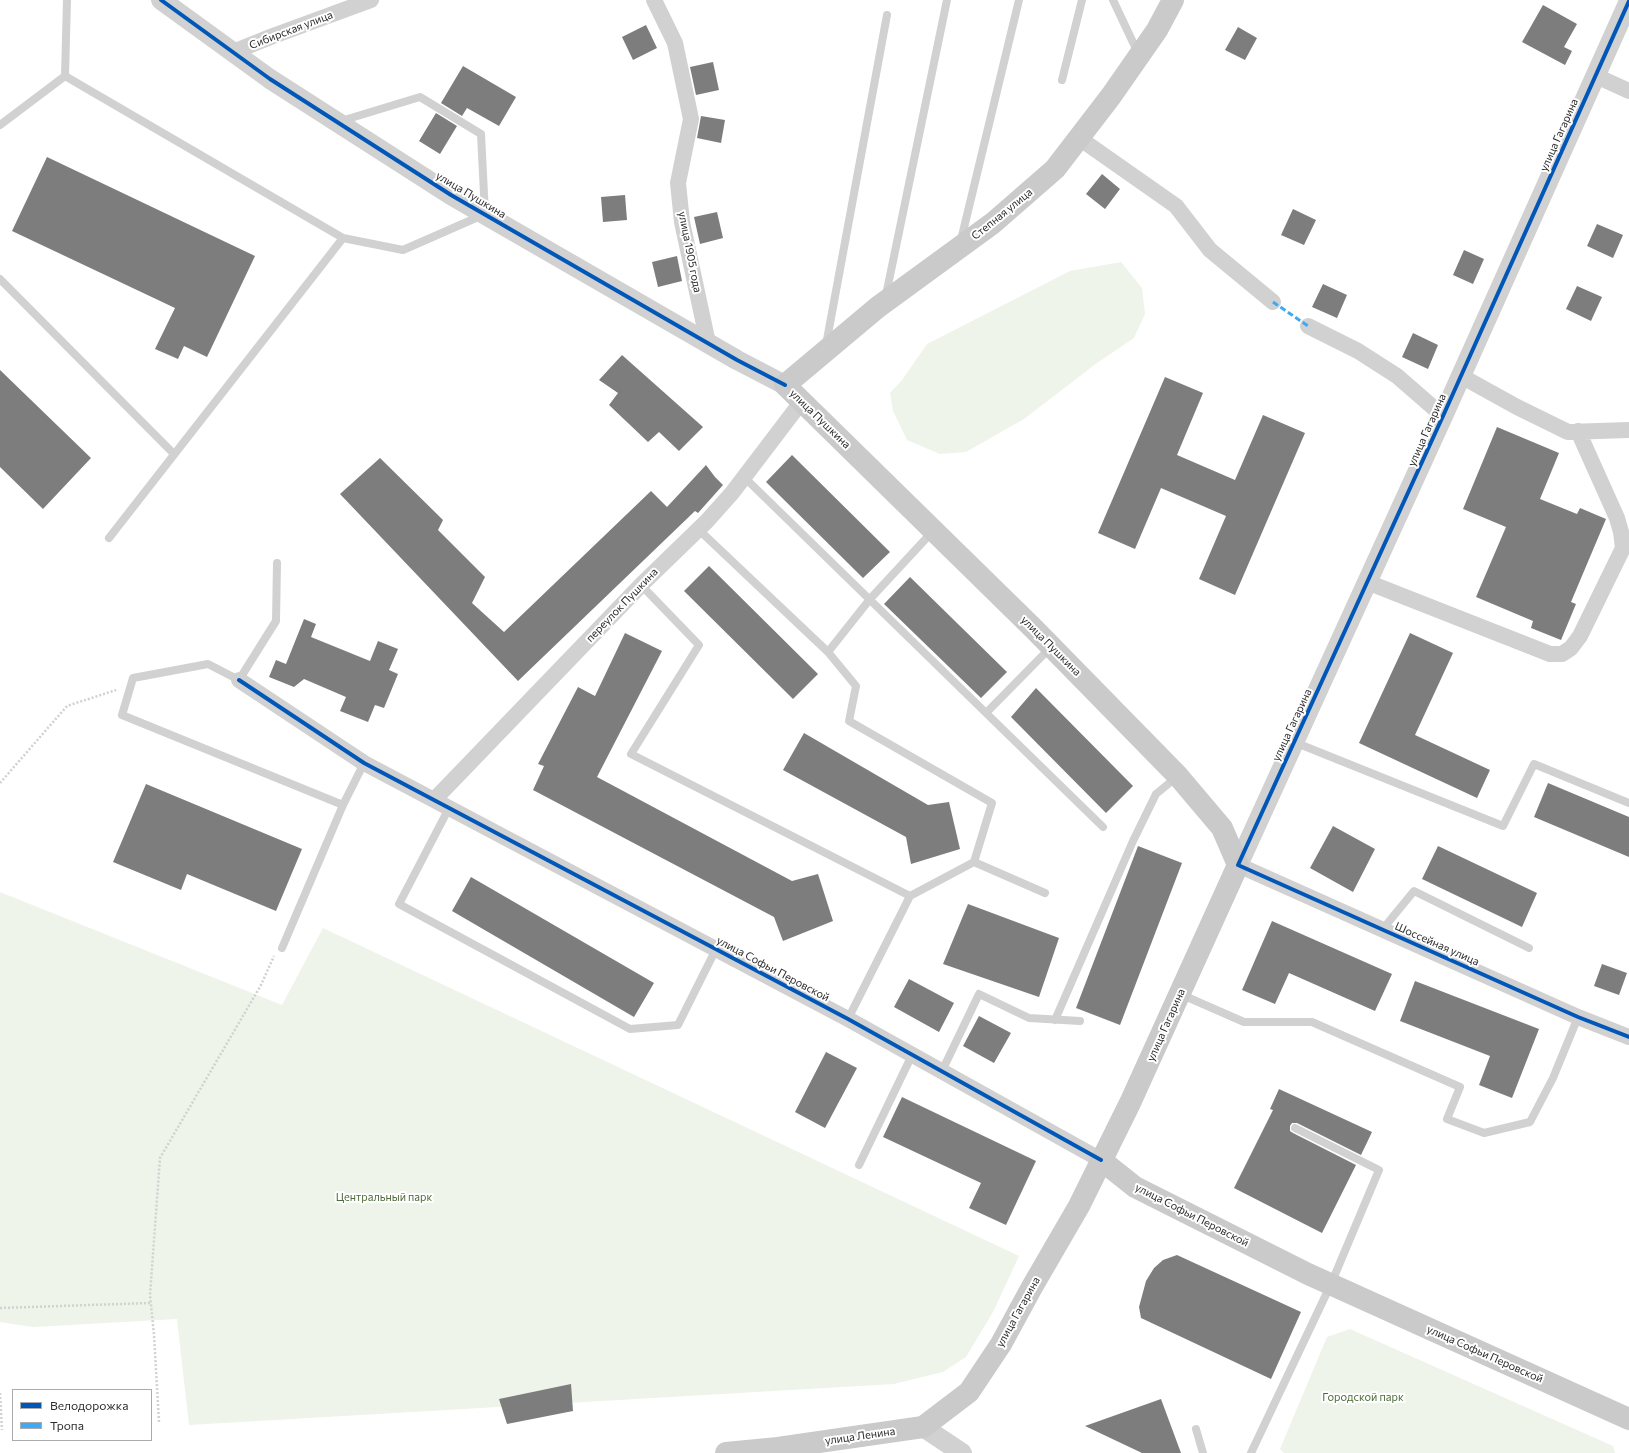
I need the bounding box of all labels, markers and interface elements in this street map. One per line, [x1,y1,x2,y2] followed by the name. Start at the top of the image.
[247,8,335,52] street label: Сибирская улица
[1537,97,1581,173] street label: улица Гагарина
[434,169,508,221] street label: улица Пушкина
[969,185,1035,243] street label: Степная улица
[676,210,704,294] street label: улица 1905 года
[787,387,853,451] street label: улица Пушкина
[1405,392,1449,468] street label: улица Гагарина
[583,565,661,645] street label: переулок Пушкина
[1018,613,1084,679] street label: улица Пушкина
[1269,687,1315,763] street label: улица Гагарина
[1393,919,1481,969] street label: Шоссейная улица
[714,934,832,1004] street label: улица Софьи Перовской
[1144,987,1188,1063] street label: улица Гагарина
[1133,1181,1251,1249] street label: улица Софьи Перовской
[336,1190,432,1204] park label: Центральный парк
[993,1275,1043,1349] street label: улица Гагарина
[1425,1322,1545,1386] street label: улица Софьи Перовской
[12,1389,152,1441] legend
[1322,1390,1404,1404] park label: Городской парк
[50,1398,128,1412] text: Велодорожка
[50,1418,84,1432] text: Тропа
[824,1425,896,1447] street label: улица Ленина

